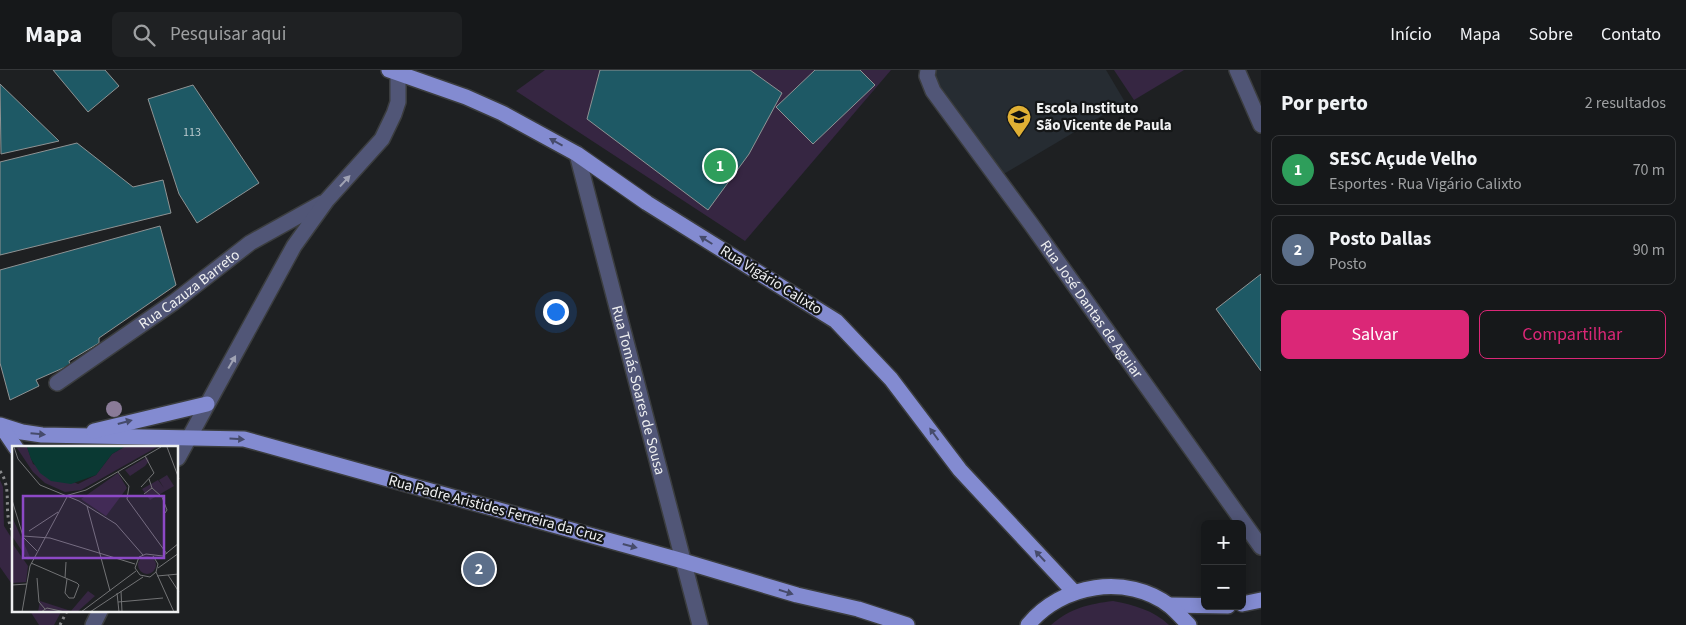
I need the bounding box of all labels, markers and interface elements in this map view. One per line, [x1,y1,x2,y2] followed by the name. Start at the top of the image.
[112,12,462,57] search box
[25,17,82,52] text: Mapa
[130,21,158,49] icon: search
[170,21,286,48] text: Pesquisar aqui
[1390,22,1432,47] text: Início
[1460,22,1501,47] text: Mapa
[1529,22,1573,47] text: Sobre
[1601,22,1661,47] text: Contato
[1281,88,1368,118] text: Por perto
[1585,92,1666,114] text: 2 resultados
[1036,98,1172,136] place label: Escola Instituto São Vicente de Paula
[1006,104,1032,138] school or university icon: Escola Instituto São Vicente de Paula
[183,124,201,141] house number: 113
[548,138,563,146] one-way arrow
[1329,146,1477,173] text: SESC Açude Velho
[704,147,736,185] pin: 1
[1294,159,1302,181] text: 1
[1633,159,1665,181] text: 70 m
[1329,173,1522,195] text: Esportes · Rua Vigário Calixto
[339,175,351,187] one-way arrow
[1329,226,1431,253] text: Posto Dallas
[700,236,713,245] one-way arrow
[1035,236,1149,383] street label: Rua José Dantas de Aguiar
[1294,239,1302,261] text: 2
[1633,239,1665,261] text: 90 m
[716,240,826,320] street label: Rua Vigário Calixto
[134,244,244,334] street label: Rua Cazuza Barreto
[1329,253,1367,275] text: Posto
[543,299,569,325] your location
[606,303,671,477] street label: Rua Tomás Soares de Sousa
[1281,310,1469,359] button: Salvar
[1479,310,1666,359] button: Compartilhar
[227,356,236,369] one-way arrow
[117,418,132,426] one-way arrow
[929,427,939,441] one-way arrow
[30,430,46,438] one-way arrow
[229,436,245,444] one-way arrow
[12,446,179,612] inset map
[386,470,606,548] street label: Rua Padre Aristides Ferreira da Cruz
[1201,520,1246,610] map controls
[1201,520,1246,565] button: +
[622,542,637,550] one-way arrow
[463,550,495,588] pin: 2
[1034,551,1046,563] one-way arrow
[1201,565,1246,610] button: −
[778,588,793,596] one-way arrow

